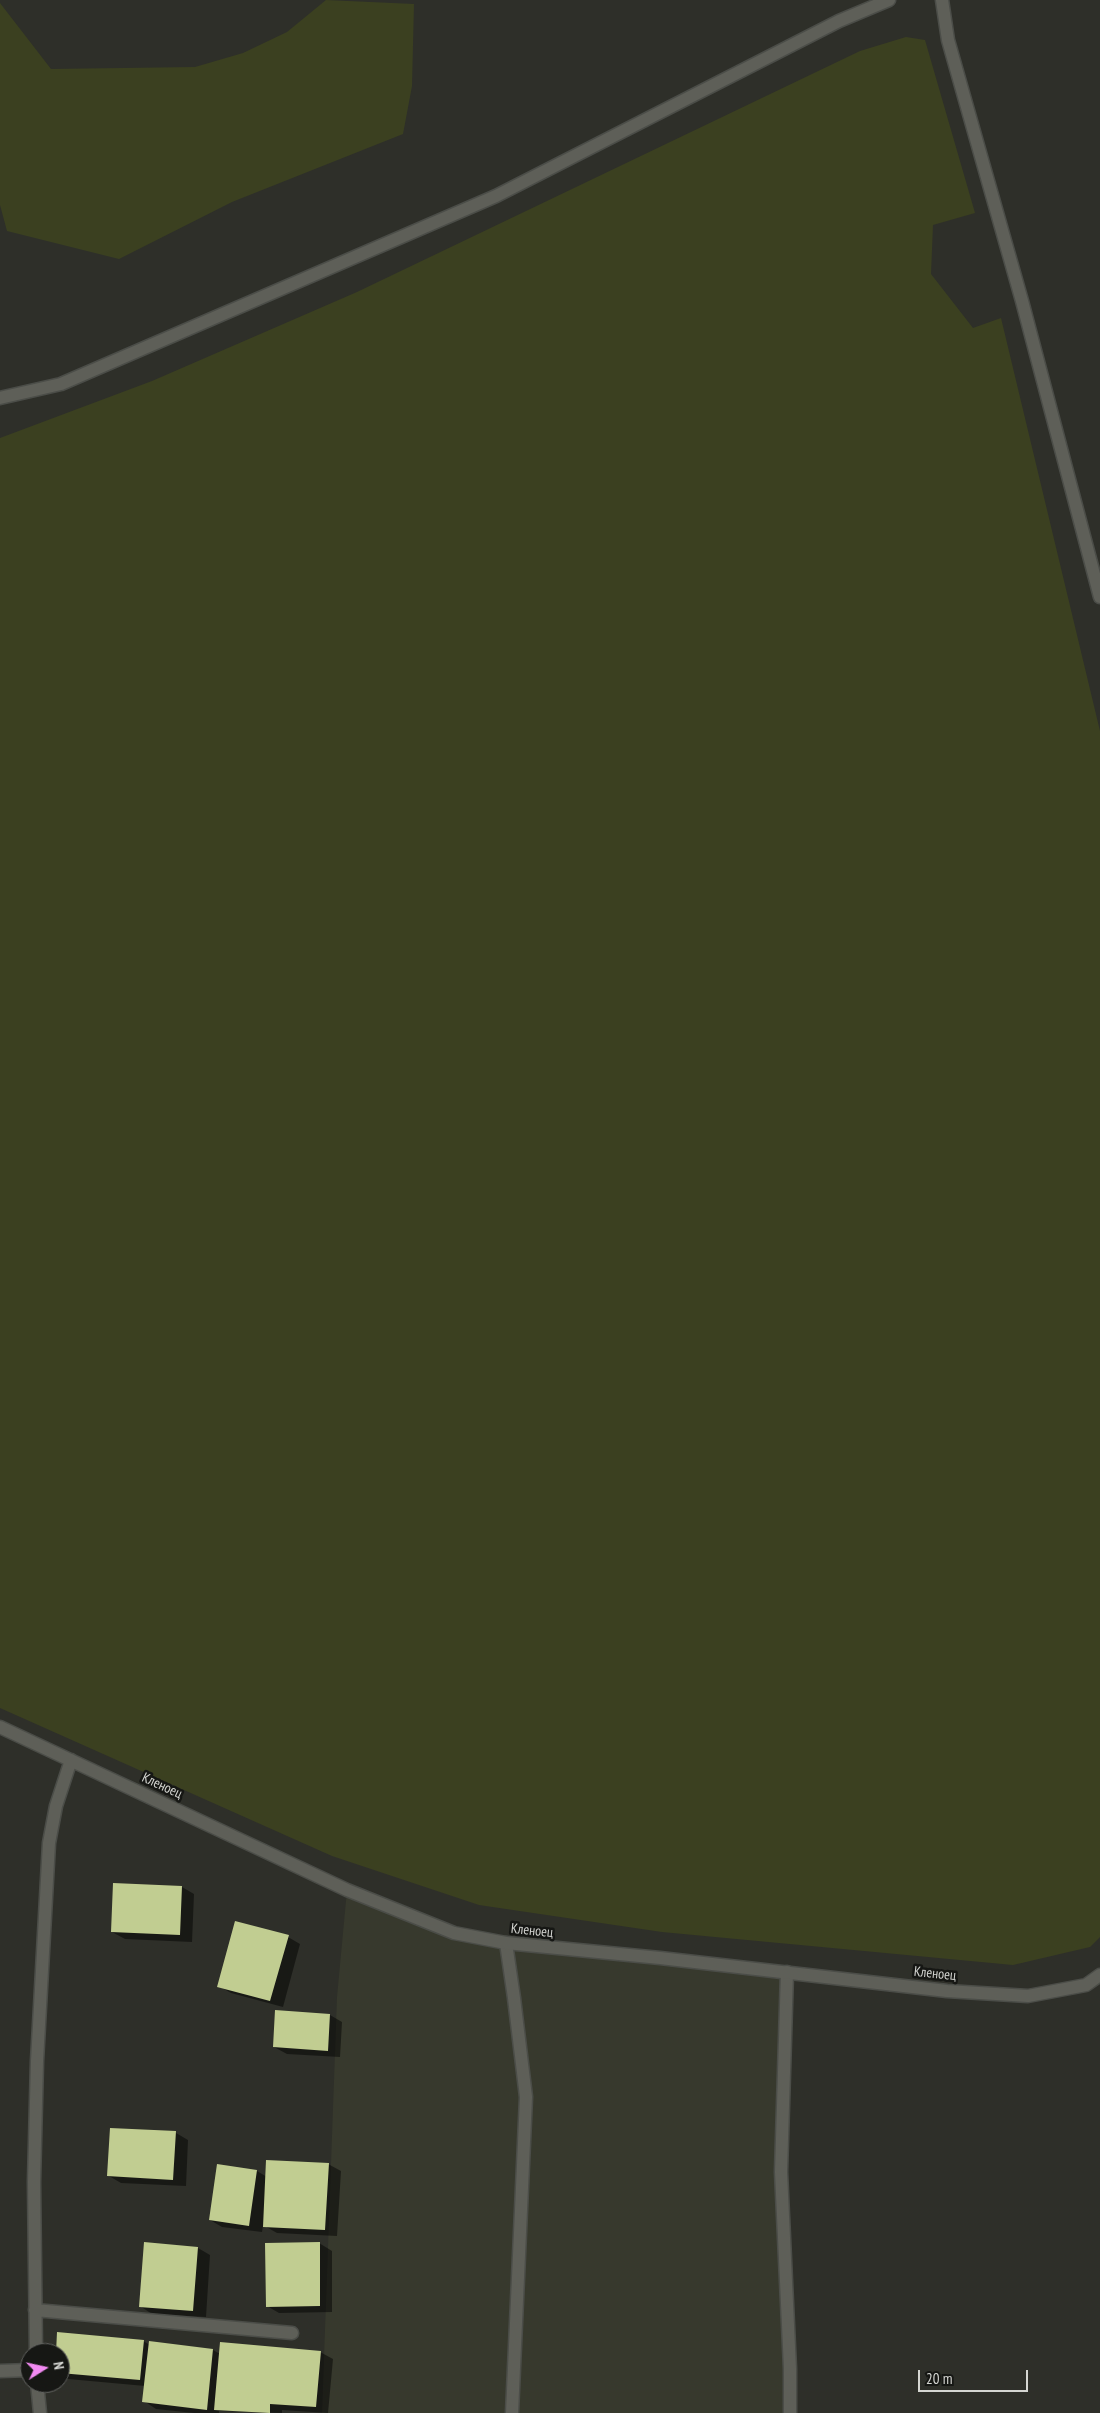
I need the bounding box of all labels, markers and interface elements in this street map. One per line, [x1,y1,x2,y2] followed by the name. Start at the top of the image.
[139,1769,185,1803] street label: Кленоец
[510,1920,554,1942] street label: Кленоец
[913,1963,957,1985] street label: Кленоец
[20,2343,70,2393] north arrow
[49,2360,68,2371] text: N
[920,2360,1030,2392] scale bar
[926,2369,952,2388] text: 20 m

